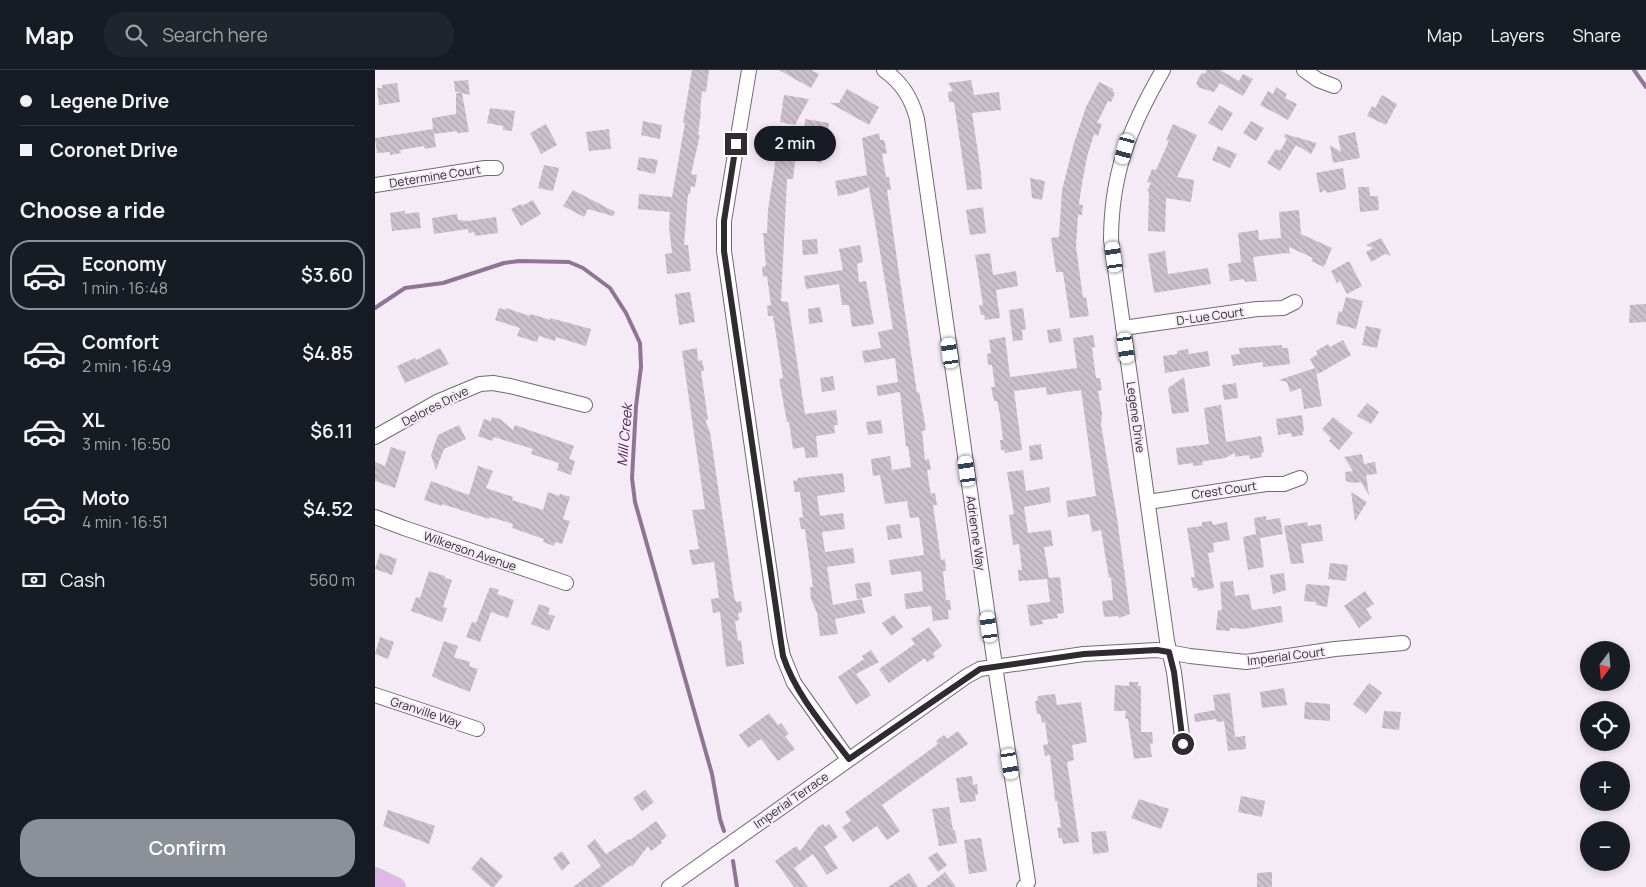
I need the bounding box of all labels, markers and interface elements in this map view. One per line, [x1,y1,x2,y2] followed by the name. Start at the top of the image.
[104,12,454,57] search box
[25,18,74,51] text: Map
[122,21,150,49] icon: search
[162,22,268,48] text: Search here
[1427,23,1462,47] text: Map
[1490,23,1544,47] text: Layers
[1572,23,1621,47] text: Share
[50,88,169,114] text: Legene Drive
[753,126,836,162] callout: 2 min
[775,132,815,154] text: 2 min
[725,133,747,155] route end
[1113,133,1136,165] car
[50,137,178,163] text: Coronet Drive
[388,160,482,192] street label: Determine Court
[20,195,165,225] text: Choose a ride
[1104,241,1123,273] car
[82,251,166,277] text: Economy
[22,253,67,298] icon: car
[301,262,353,288] text: $3.60
[82,277,168,299] text: 1 min · 16:48
[1175,303,1245,329] street label: D-Lue Court
[82,329,159,355] text: Comfort
[22,331,67,376] icon: car
[1116,332,1135,364] car
[940,337,959,369] car
[302,340,353,366] text: $4.85
[82,355,171,377] text: 2 min · 16:49
[1123,380,1149,454] street label: Legene Drive
[399,382,471,430] street label: Delores Drive
[612,401,636,467] water label: Mill Creek
[82,407,105,433] text: XL
[22,409,67,454] icon: car
[310,418,353,444] text: $6.11
[82,433,171,455] text: 3 min · 16:50
[957,455,976,487] car
[1191,477,1258,503] street label: Crest Court
[82,485,129,511] text: Moto
[22,487,67,532] icon: car
[962,494,990,572] street label: Adrienne Way
[303,496,353,522] text: $4.52
[82,511,168,533] text: 4 min · 16:51
[421,527,519,575] street label: Wilkerson Avenue
[20,566,48,594] icon: cash
[60,567,105,593] text: Cash
[309,569,355,591] text: 560 m
[979,611,998,643] car
[1580,641,1630,691] north arrow
[1580,641,1630,871] map controls
[1246,643,1326,669] street label: Imperial Court
[388,693,464,732] street label: Granville Way
[1580,701,1630,751] button: locate
[1172,733,1194,755] route start
[1000,748,1019,780] car
[1580,761,1630,811] button: +
[750,768,832,832] street label: Imperial Terrace
[20,819,355,877] button: Confirm
[1580,821,1630,871] button: −

